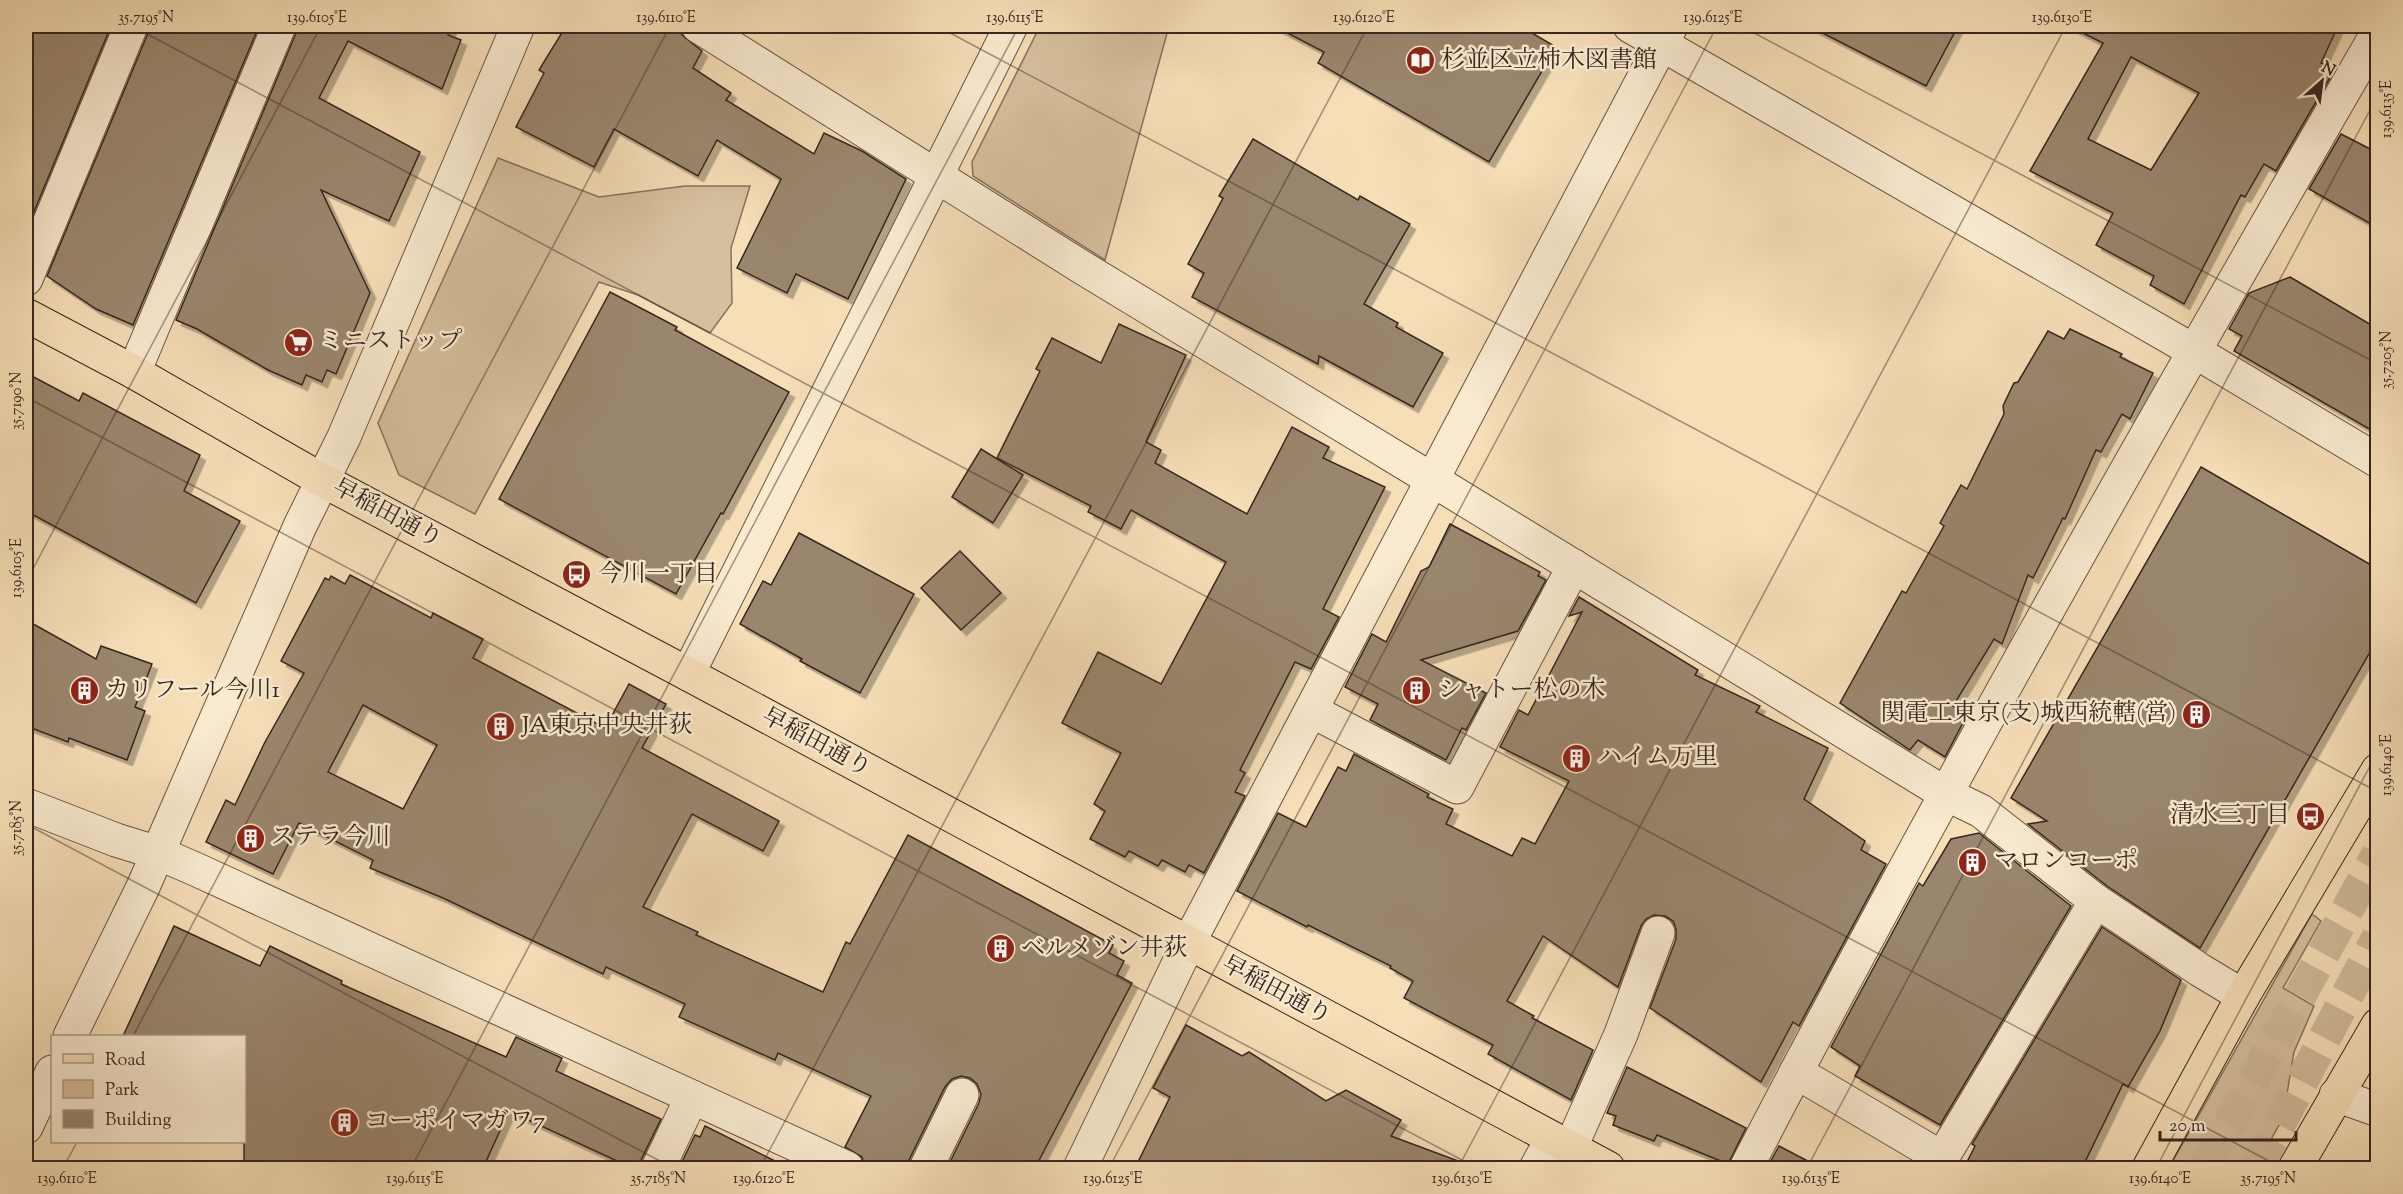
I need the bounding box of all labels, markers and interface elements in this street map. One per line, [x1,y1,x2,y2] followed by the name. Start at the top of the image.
[118,8,174,29] text: 35.7195°N
[287,8,347,29] text: 139.6105°E
[636,8,696,29] text: 139.6110°E
[986,8,1044,29] text: 139.6115°E
[1333,8,1395,29] text: 139.6120°E
[1683,8,1743,29] text: 139.6125°E
[2032,8,2092,29] text: 139.6130°E
[1441,44,1657,78] place label: 杉並区立柿木図書館
[1404,45,1436,77] library icon: 杉並区立柿木図書館
[2292,51,2352,111] north arrow
[2317,57,2339,83] text: N
[2377,80,2398,138] text: 139.6135°E
[319,325,462,359] place label: ミニストップ
[282,326,314,358] supermarket icon: ミニストップ
[2377,331,2398,389] text: 35.7205°N
[7,372,28,430] text: 35.7190°N
[326,471,448,557] street label: 早稲田通り
[7,538,28,598] text: 139.6105°E
[598,558,718,592] place label: 今川一丁目
[561,559,593,591] bus stop icon: 今川一丁目
[105,674,280,708] place label: カリフール今川1
[1438,674,1606,708] place label: シャトー松の木
[68,675,100,707] building icon: カリフール今川1
[1401,675,1433,707] building icon: シャトー松の木
[1881,697,2176,731] place label: 関電工東京(支)城西統轄(営)
[2181,698,2213,730] building icon: 関電工東京(支)城西統轄(営)
[755,700,877,786] street label: 早稲田通り
[520,709,692,743] place label: JA東京中央井荻
[485,710,517,742] building icon: JA東京中央井荻
[2377,734,2398,796] text: 139.6140°E
[1598,741,1718,775] place label: ハイム万里
[1561,742,1593,774] building icon: ハイム万里
[2170,799,2290,833] place label: 清水三丁目
[7,800,28,856] text: 35.7185°N
[2295,800,2327,832] bus stop icon: 清水三丁目
[271,821,391,855] place label: ステラ今川
[234,822,266,854] building icon: ステラ今川
[1994,845,2138,879] place label: マロンコーポ
[1957,846,1989,878] building icon: マロンコーポ
[1021,932,1188,966] place label: ベルメゾン井荻
[984,933,1016,965] building icon: ベルメゾン井荻
[1215,948,1337,1034] street label: 早稲田通り
[51,1035,246,1143] legend
[105,1048,145,1074] text: Road
[105,1078,140,1104] text: Park
[2160,1104,2296,1142] scale bar
[365,1105,545,1139] place label: コーポイマガワ7
[328,1106,360,1138] building icon: コーポイマガワ7
[105,1108,171,1134] text: Building
[2169,1114,2206,1140] text: 20 m
[37,1169,97,1190] text: 139.6110°E
[386,1169,444,1190] text: 139.6115°E
[630,1169,686,1190] text: 35.7185°N
[733,1169,795,1190] text: 139.6120°E
[1083,1169,1143,1190] text: 139.6125°E
[1432,1169,1492,1190] text: 139.6130°E
[1782,1169,1840,1190] text: 139.6135°E
[2129,1169,2191,1190] text: 139.6140°E
[2240,1169,2296,1190] text: 35.7195°N

